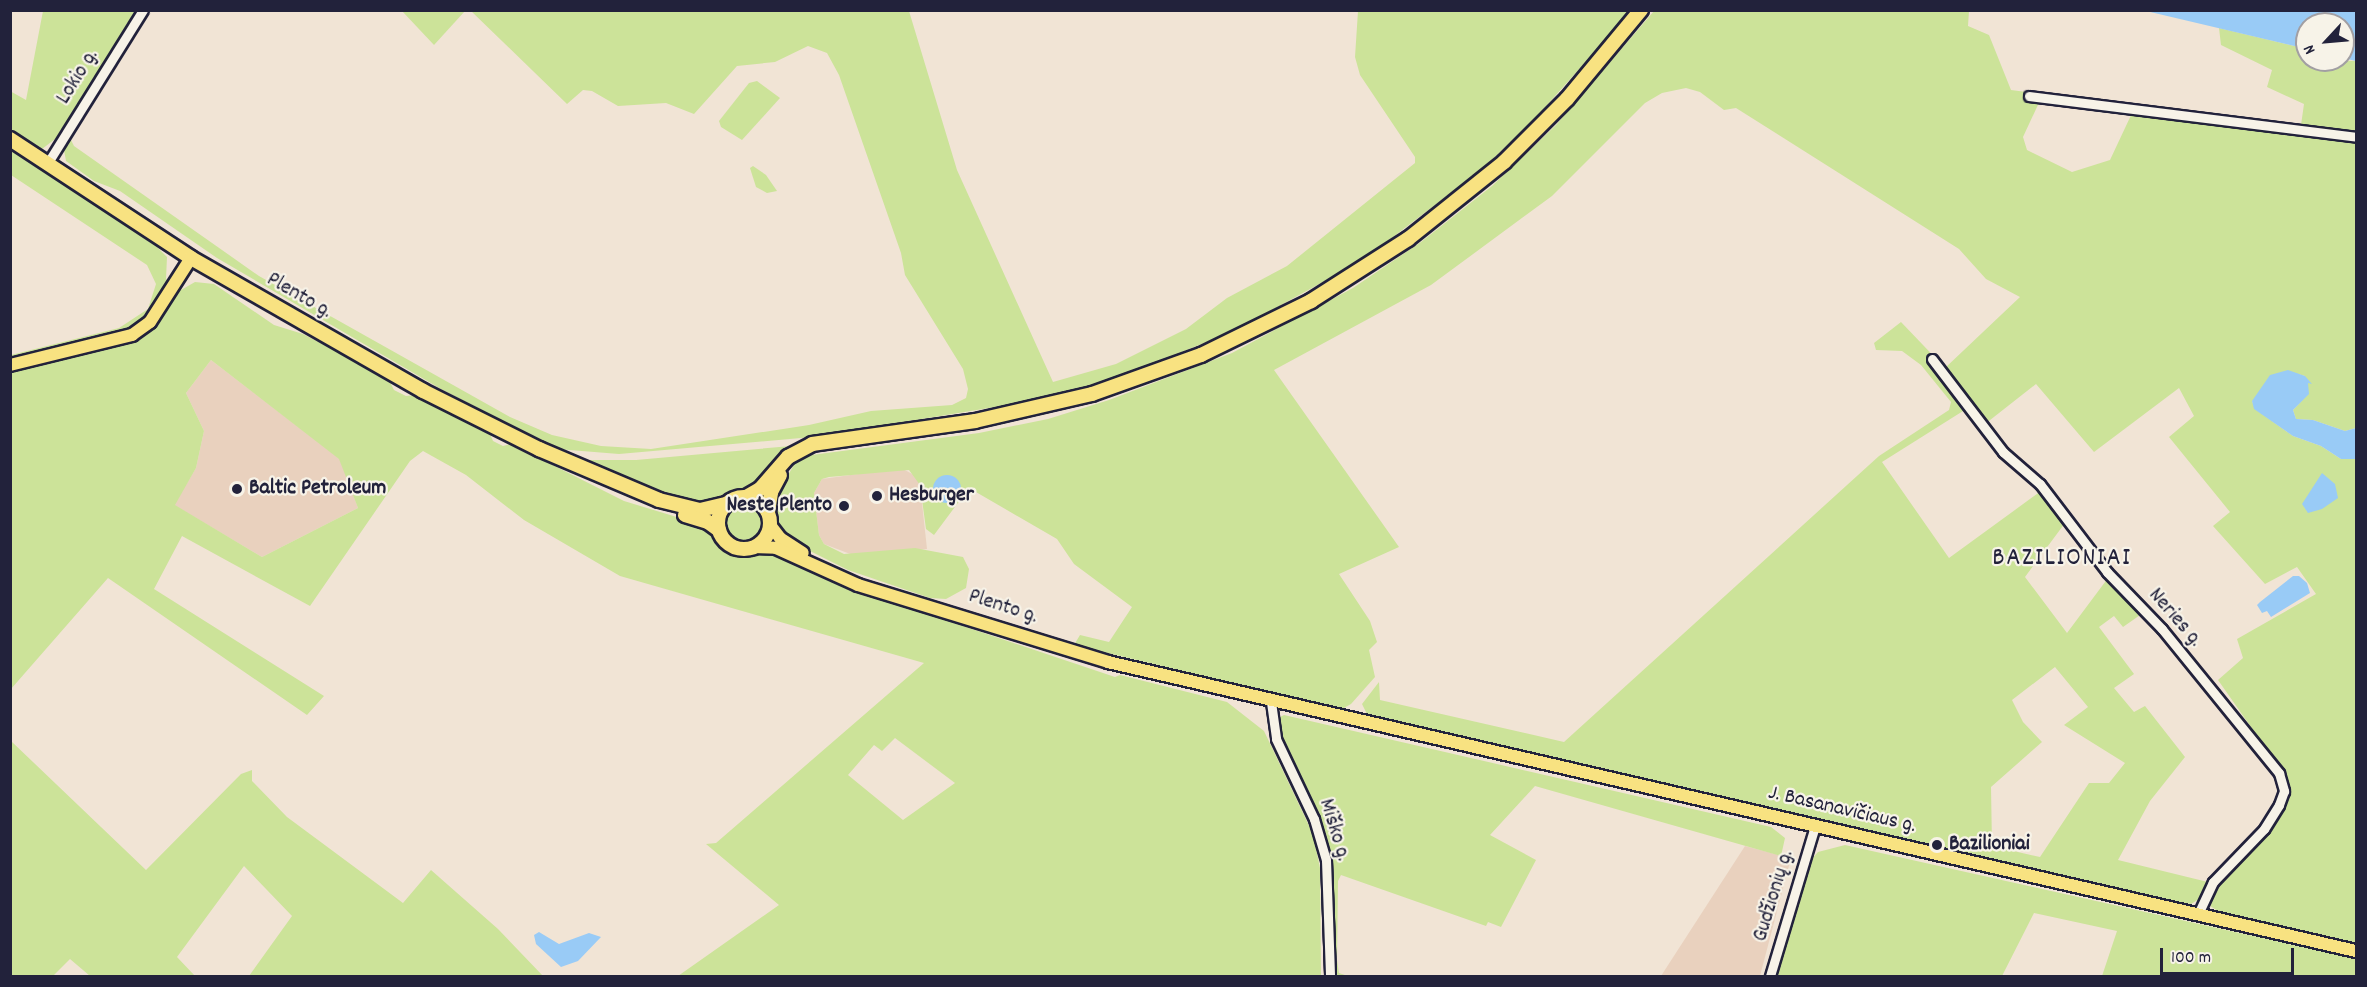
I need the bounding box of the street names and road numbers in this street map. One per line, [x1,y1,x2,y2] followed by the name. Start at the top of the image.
[51,45,105,109] street label: Lokio g.
[262,267,336,325] street label: Plento g.
[965,583,1041,631] street label: Plento g.
[2142,583,2208,653] street label: Neries g.
[1765,780,1919,840] street label: J. Basanavičiaus g.
[1312,796,1356,864] street label: Miško g.
[1748,847,1800,945] street label: Gudžionių g.

